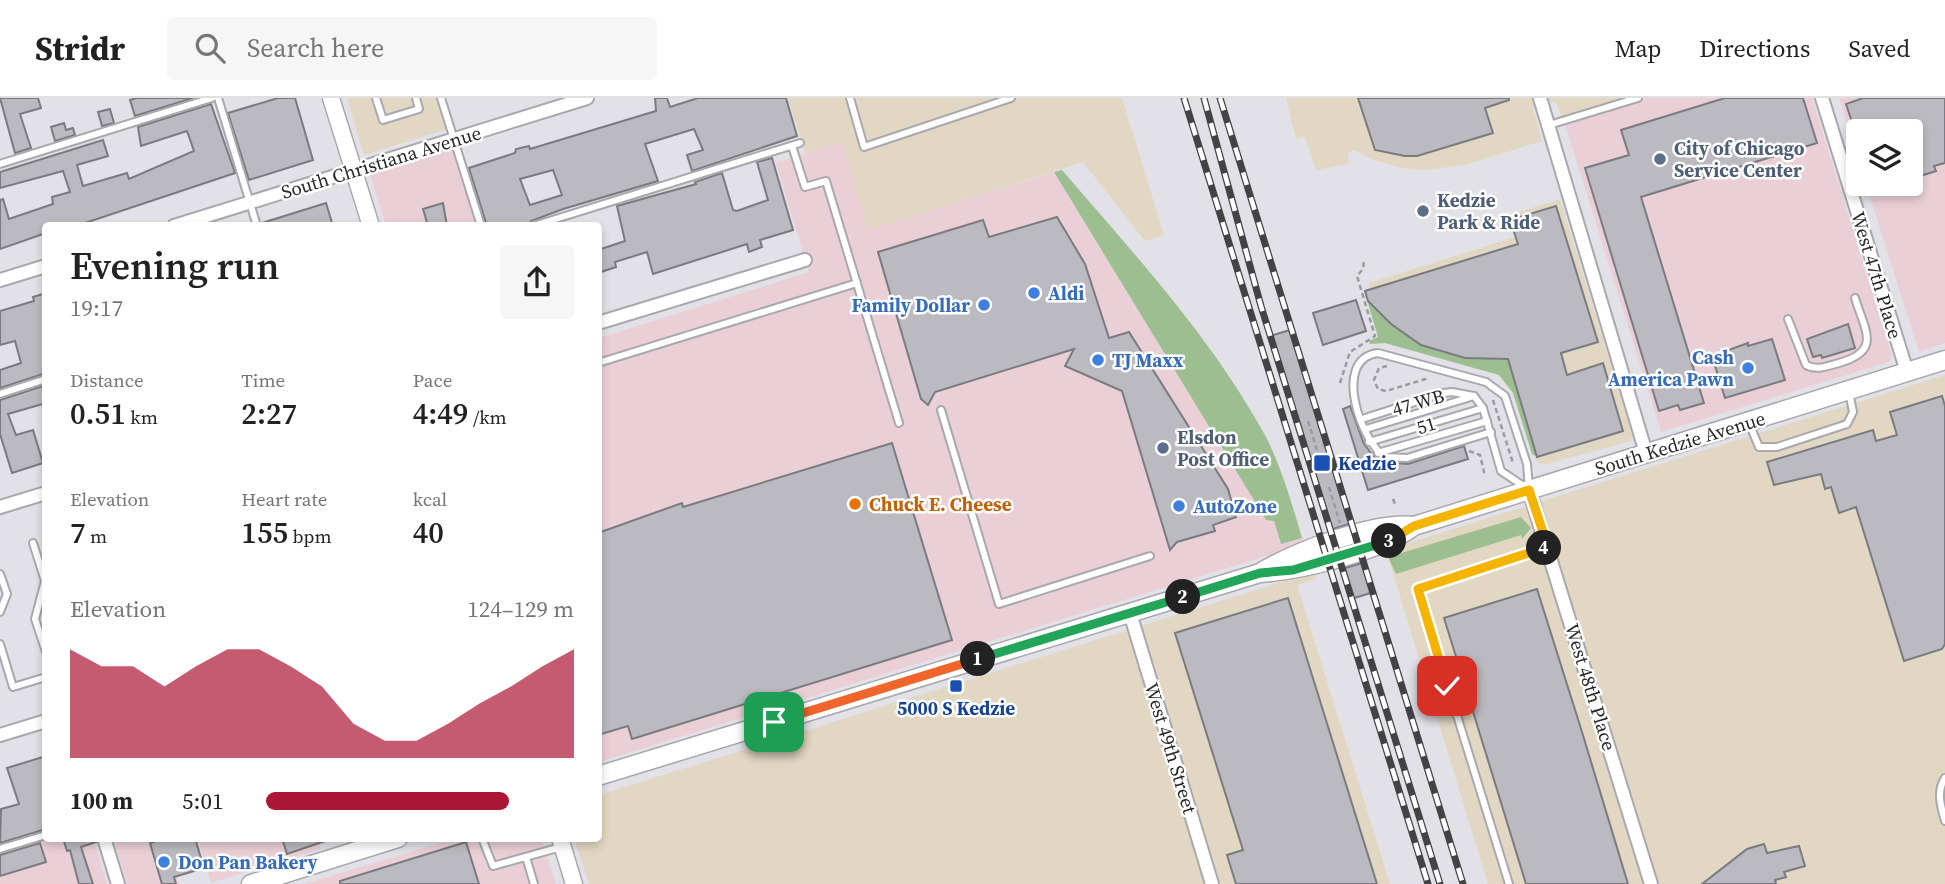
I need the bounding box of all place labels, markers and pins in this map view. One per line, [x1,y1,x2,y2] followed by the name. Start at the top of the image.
[1674,135,1805,183] place label: City of Chicago Service Center
[1652,151,1668,167] marker: City of Chicago Service Center
[1437,187,1540,235] place label: Kedzie Park & Ride
[1415,203,1431,219] marker: Kedzie Park & Ride
[1048,280,1084,306] place label: Aldi
[1026,285,1042,301] marker: Aldi
[852,292,970,318] place label: Family Dollar
[976,297,992,313] marker: Family Dollar
[1608,344,1734,392] place label: Cash America Pawn
[1112,347,1184,373] place label: TJ Maxx
[1090,352,1106,368] marker: TJ Maxx
[1740,360,1756,376] marker: Cash America Pawn
[1177,424,1269,472] place label: Elsdon Post Office
[1155,440,1171,456] marker: Elsdon Post Office
[1338,450,1397,476] place label: Kedzie
[1312,453,1332,473] marker: Kedzie
[869,491,1012,517] place label: Chuck E. Cheese
[1193,493,1277,519] place label: AutoZone
[847,496,863,512] marker: Chuck E. Cheese
[1171,498,1187,514] marker: AutoZone
[1372,524,1406,558] pin: 3
[1526,531,1562,566] pin: 4
[1166,580,1200,614] pin: 2
[960,642,996,676] pin: 1
[1417,656,1477,716] pin
[948,678,964,694] marker: 5000 S Kedzie
[744,692,804,752] pin
[897,695,1015,721] place label: 5000 S Kedzie
[178,849,319,875] place label: Don Pan Bakery
[156,854,172,870] marker: Don Pan Bakery

